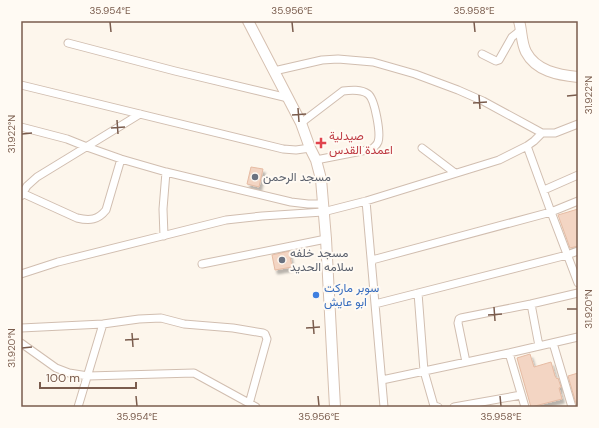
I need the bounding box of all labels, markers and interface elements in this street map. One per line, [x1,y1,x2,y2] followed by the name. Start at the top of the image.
[89,4,131,17] text: 35.954°E
[271,4,313,17] text: 35.956°E
[453,4,495,17] text: 35.958°E
[582,76,595,114] text: 31.922°N
[5,115,18,153] text: 31.922°N
[329,128,393,158] place label: صيدلية اعمدة القدس
[316,138,326,148] marker: صيدلية اعمدة القدس
[263,169,331,185] place label: مسجد الرحمن
[250,172,260,182] marker: مسجد الرحمن
[290,245,353,275] place label: مسجد خلفه سلامه الحديد
[277,255,287,265] marker: مسجد خلفه سلامه الحديد
[324,280,379,310] place label: سوبر ماركت ابو عايش
[582,289,595,329] text: 31.920°N
[311,290,321,300] marker: سوبر ماركت ابو عايش
[5,328,18,368] text: 31.920°N
[40,364,136,390] scale bar
[46,370,80,386] text: 100 m
[116,410,158,423] text: 35.954°E
[298,410,340,423] text: 35.956°E
[480,410,522,423] text: 35.958°E

